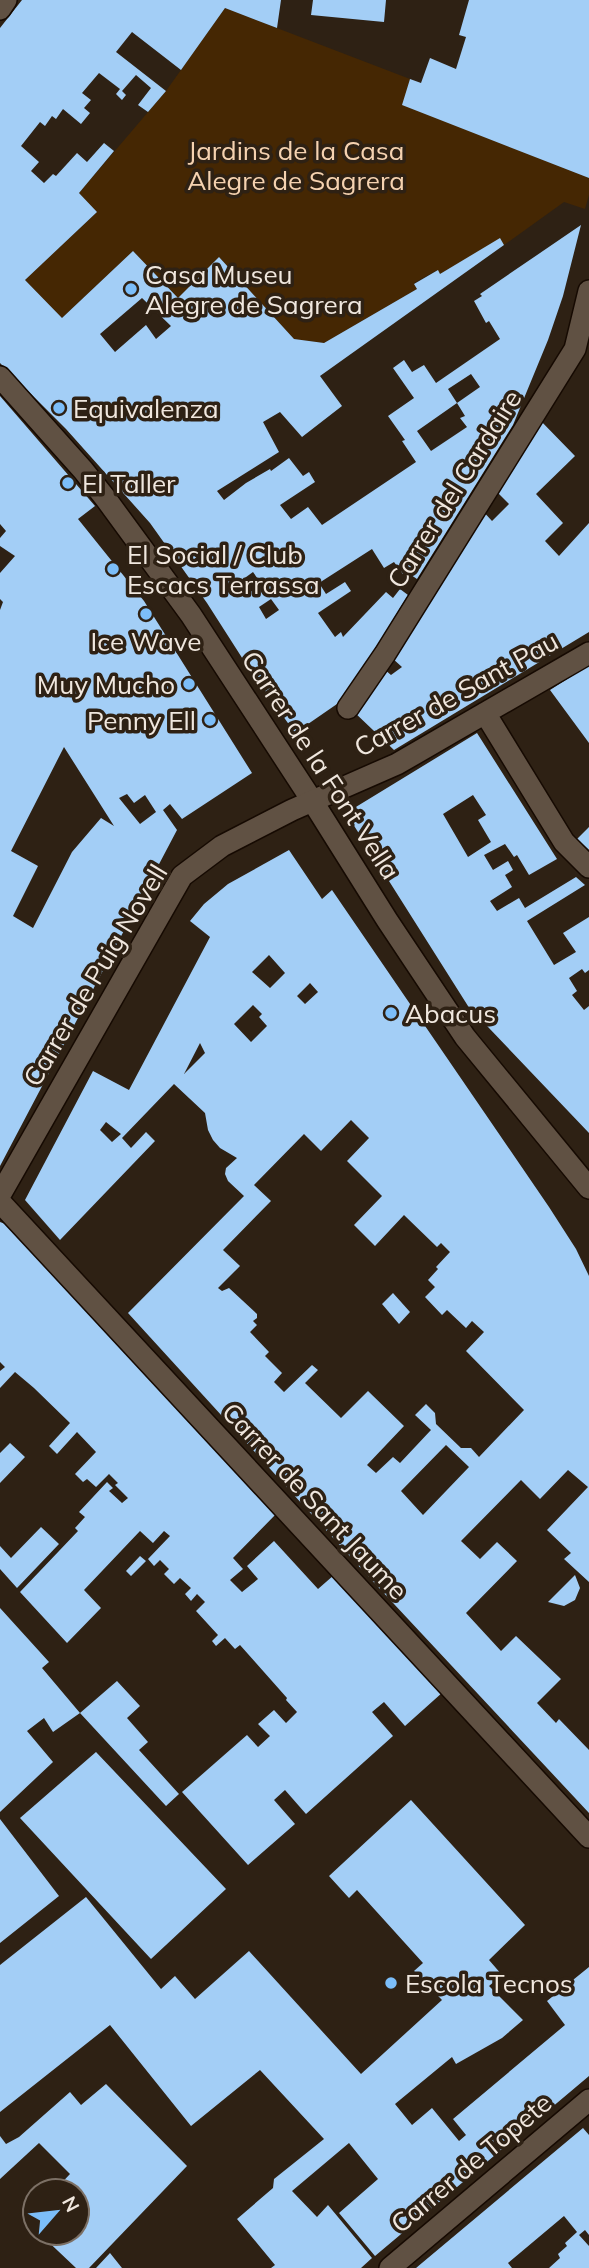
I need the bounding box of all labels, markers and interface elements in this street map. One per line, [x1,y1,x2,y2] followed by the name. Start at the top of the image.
[187,134,405,197] park label: Jardins de la Casa Alegre de Sagrera
[145,258,363,321] place label: Casa Museu Alegre de Sagrera
[123,281,139,297] marker: Casa Museu Alegre de Sagrera
[380,384,528,594] street label: Carrer del Cardaire
[73,392,219,425] place label: Equivalenza
[51,400,67,416] marker: Equivalenza
[82,467,176,500] place label: El Taller
[60,475,76,491] marker: El Taller
[127,538,320,601] place label: El Social / Club Escacs Terrassa
[105,561,121,577] marker: El Social / Club Escacs Terrassa
[138,606,154,622] marker: Ice Wave
[348,624,564,764] street label: Carrer de Sant Pau
[91,625,201,658] place label: Ice Wave
[235,644,407,886] street label: Carrer de la Font Vella
[37,668,175,701] place label: Muy Mucho
[181,676,197,692] marker: Muy Mucho
[87,704,196,737] place label: Penny Ell
[202,712,218,728] marker: Penny Ell
[16,858,174,1092] street label: Carrer de Puig Novell
[405,997,496,1030] place label: Abacus
[383,1005,399,1021] marker: Abacus
[215,1396,415,1606] street label: Carrer de Sant Jaume
[405,1967,573,2000] place label: Escola Tecnos
[383,1975,399,1991] marker: Escola Tecnos
[384,2086,558,2240] street label: Carrer de Topete
[21,2177,91,2247] north arrow
[57,2192,85,2216] text: N

